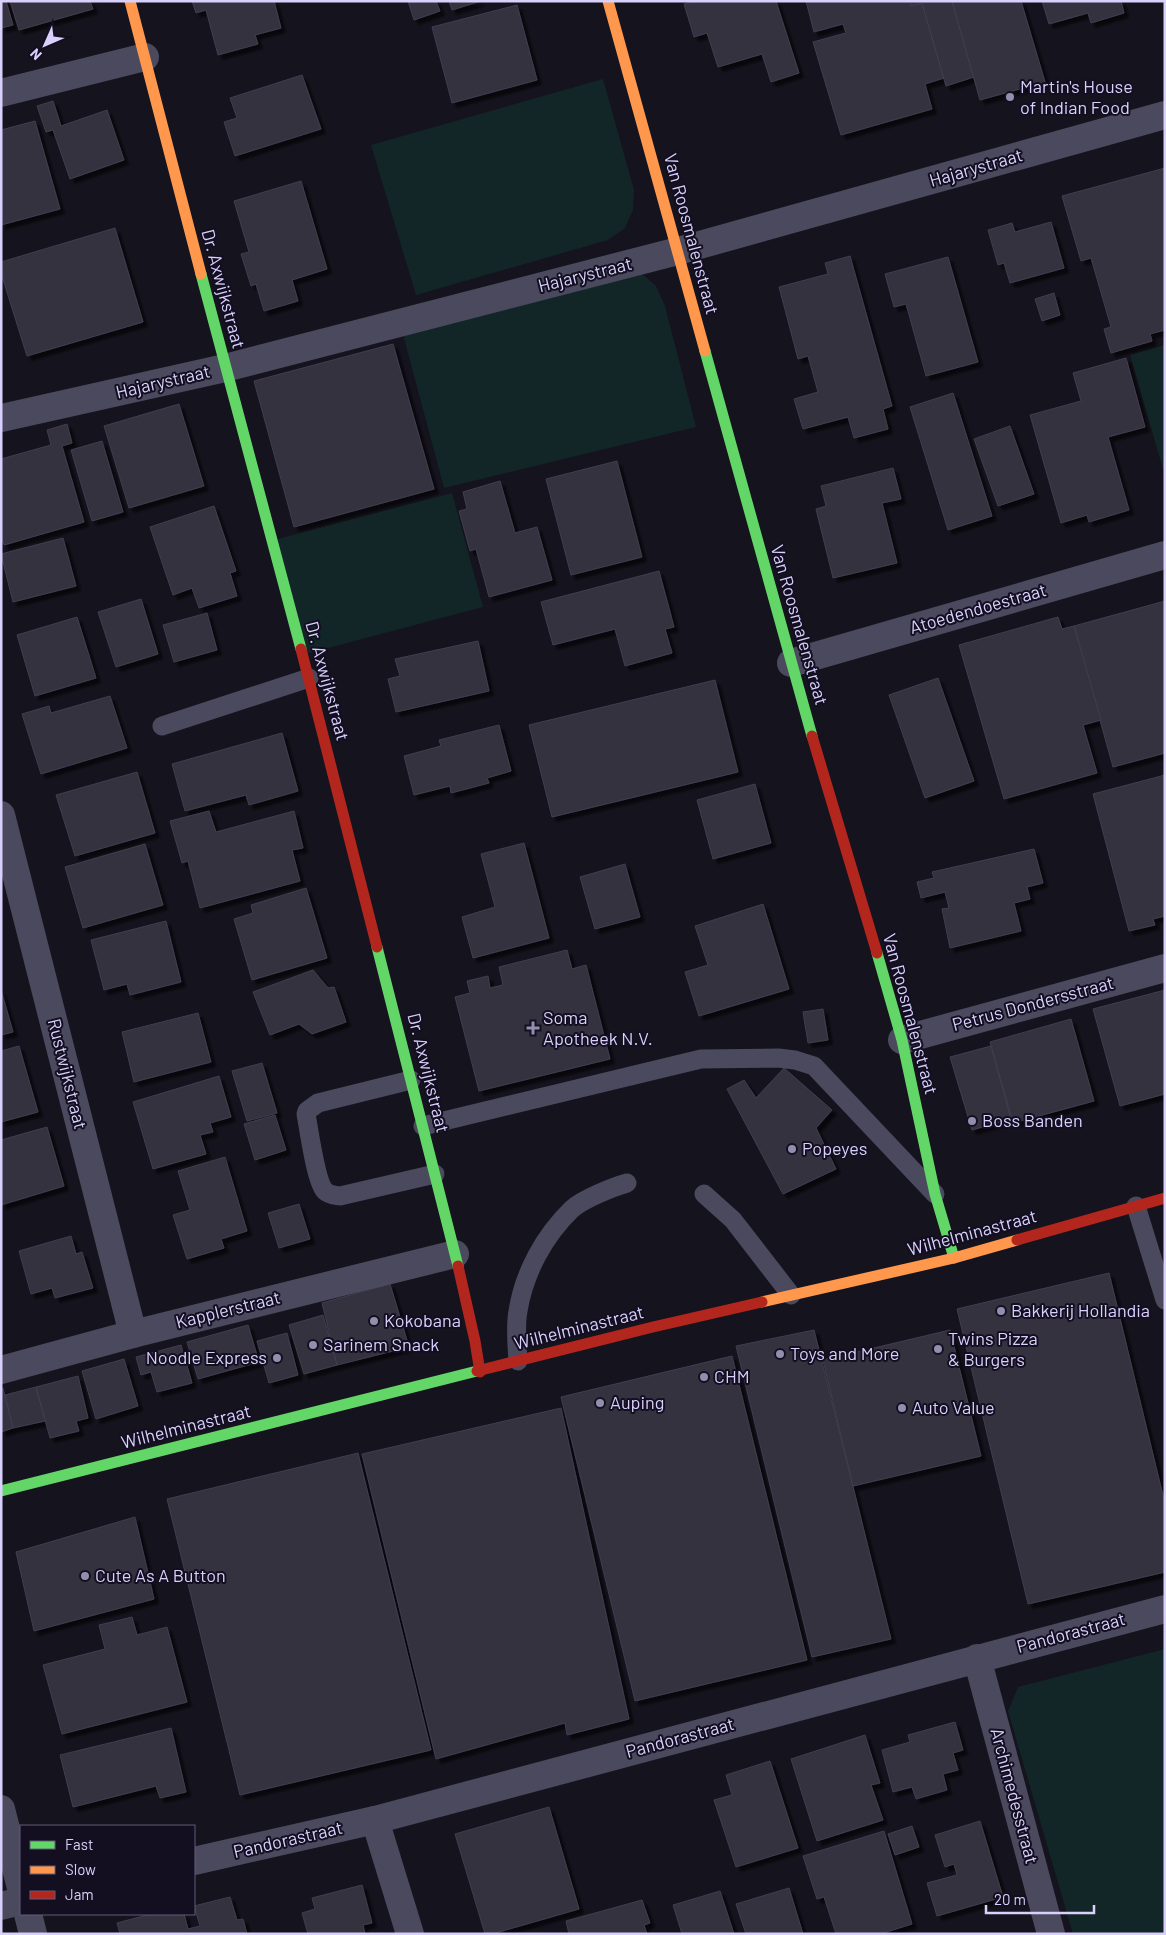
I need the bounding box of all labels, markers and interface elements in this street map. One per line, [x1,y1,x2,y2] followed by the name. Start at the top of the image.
[20,20,70,70] north arrow
[26,45,45,64] text: N
[1020,75,1133,118] place label: Martin's House of Indian Food
[1004,91,1016,103] marker: Martin's House of Indian Food
[927,143,1025,191] street label: Hajarystraat
[660,151,724,317] street label: Van Roosmalenstraat
[197,227,250,351] street label: Dr. Axwijkstraat
[536,252,634,296] street label: Hajarystraat
[114,360,212,403] street label: Hajarystraat
[767,542,833,707] street label: Van Roosmalenstraat
[907,578,1049,638] street label: Atoedendoestraat
[301,619,354,743] street label: Dr. Axwijkstraat
[879,931,943,1097] street label: Van Roosmalenstraat
[950,971,1116,1035] street label: Petrus Dondersstraat
[543,1006,653,1049] place label: Soma Apotheek N.V.
[403,1011,454,1135] street label: Dr. Axwijkstraat
[44,1016,92,1131] street label: Rustwijkstraat
[527,1022,539,1034] marker: Soma Apotheek N.V.
[982,1109,1083,1131] place label: Boss Banden
[966,1115,978,1127] marker: Boss Banden
[802,1137,867,1159] place label: Popeyes
[786,1143,798,1155] marker: Popeyes
[905,1204,1039,1260] street label: Wilhelminastraat
[173,1285,282,1333] street label: Kapplerstraat
[1011,1299,1150,1321] place label: Bakkerij Hollandia
[512,1300,646,1354] street label: Wilhelminastraat
[995,1305,1007,1317] marker: Bakkerij Hollandia
[384,1309,461,1331] place label: Kokobana
[368,1315,380,1327] marker: Kokobana
[948,1327,1038,1370] place label: Twins Pizza & Burgers
[323,1333,439,1355] place label: Sarinem Snack
[307,1339,319,1351] marker: Sarinem Snack
[790,1342,899,1364] place label: Toys and More
[932,1343,944,1355] marker: Twins Pizza & Burgers
[146,1346,267,1368] place label: Noodle Express
[774,1348,786,1360] marker: Toys and More
[271,1352,283,1364] marker: Noodle Express
[714,1365,750,1387] place label: CHM
[698,1371,710,1383] marker: CHM
[610,1391,664,1413] place label: Auping
[912,1396,995,1418] place label: Auto Value
[594,1397,606,1409] marker: Auping
[119,1399,253,1453] street label: Wilhelminastraat
[896,1402,908,1414] marker: Auto Value
[95,1564,226,1586] place label: Cute As A Button
[79,1570,91,1582] marker: Cute As A Button
[1014,1607,1127,1657] street label: Pandorastraat
[623,1712,736,1762] street label: Pandorastraat
[986,1725,1044,1866] street label: Archimedesstraat
[231,1816,344,1862] street label: Pandorastraat
[20,1825,195,1915] legend
[65,1835,93,1853] text: Fast
[65,1860,96,1878] text: Slow
[986,1882,1094,1914] scale bar
[65,1885,94,1903] text: Jam
[994,1890,1026,1908] text: 20 m

